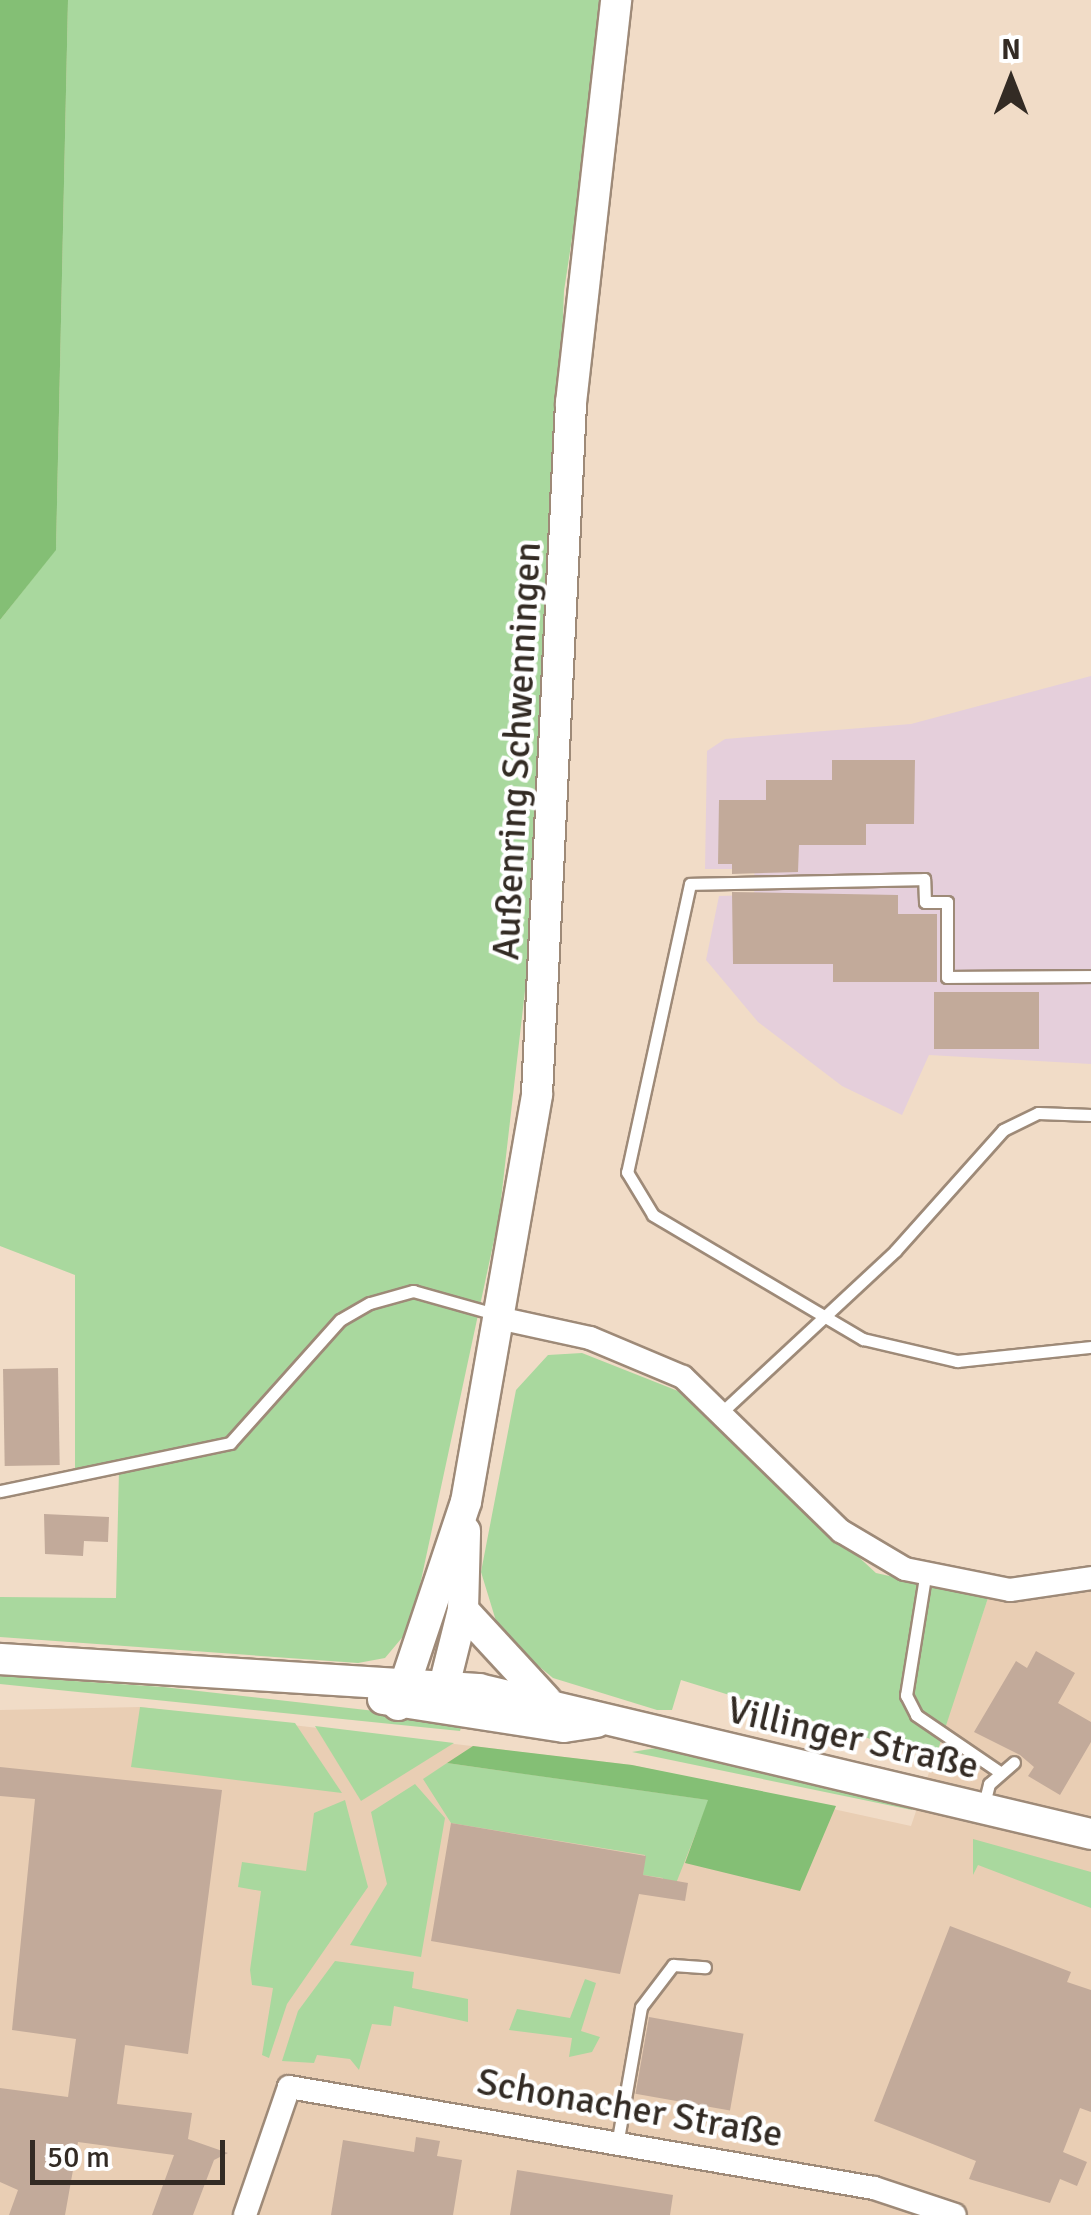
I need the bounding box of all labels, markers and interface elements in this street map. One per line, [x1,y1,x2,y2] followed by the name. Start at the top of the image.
[961,30,1061,130] north arrow
[1001,33,1021,67] text: N
[483,541,551,961] street label: Außenring Schwenningen
[723,1687,983,1789] street label: Villinger Straße
[474,2059,786,2157] street label: Schonacher Straße
[35,2120,230,2182] scale bar
[47,2139,110,2176] text: 50 m

